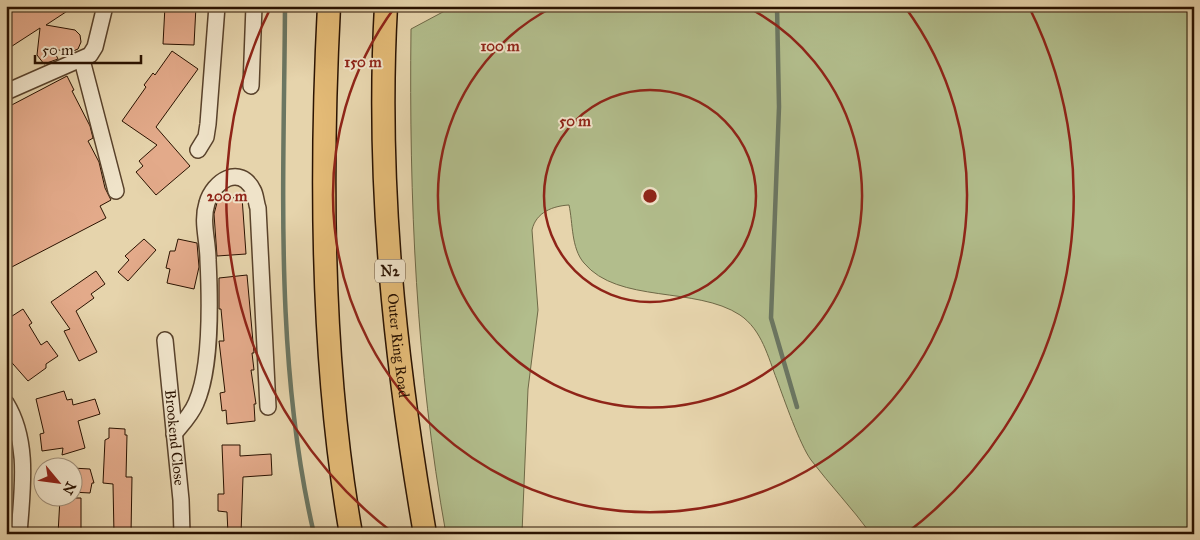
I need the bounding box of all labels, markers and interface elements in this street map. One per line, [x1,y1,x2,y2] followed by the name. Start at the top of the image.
[35,32,141,64] scale bar
[480,37,520,55] text: 100 m
[42,41,74,59] text: 50 m
[344,53,382,71] text: 150 m
[559,112,591,130] text: 50 m
[207,187,248,205] text: 200 m
[641,187,659,205] centre of rings
[375,260,405,282] road number: N2
[383,292,413,399] street label: Outer Ring Road
[161,389,188,486] street label: Brookend Close
[32,458,82,508] north arrow
[59,479,79,497] text: N

